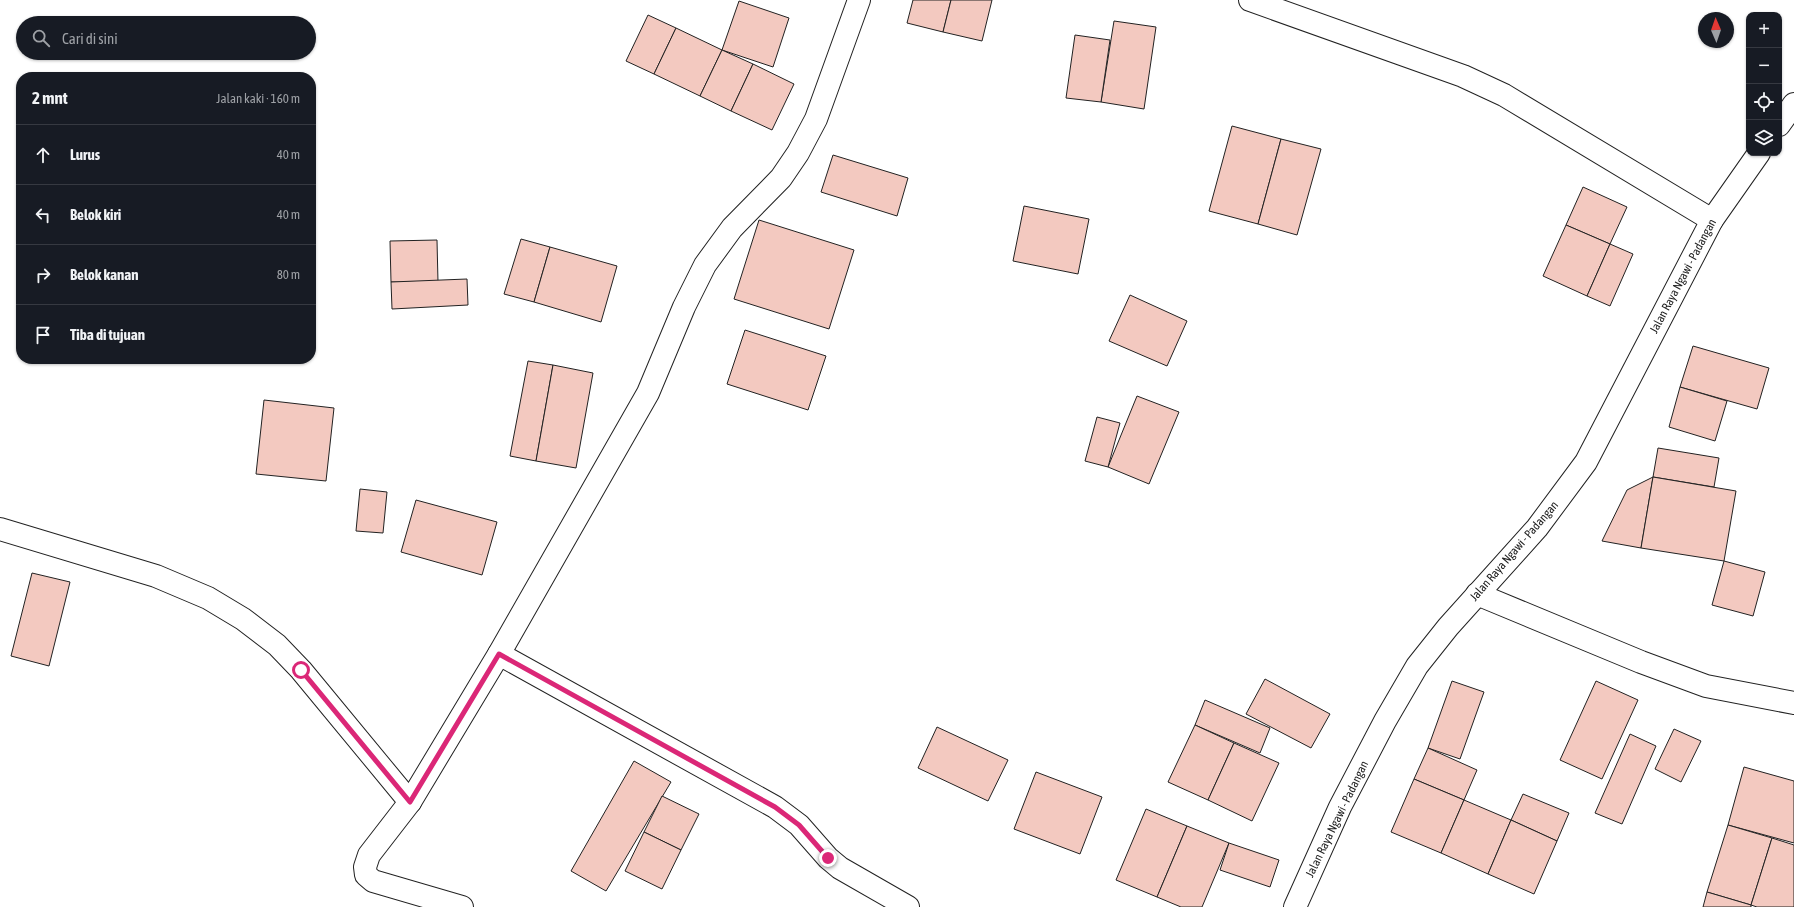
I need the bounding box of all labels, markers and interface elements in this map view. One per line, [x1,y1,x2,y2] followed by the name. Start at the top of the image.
[1698,12,1734,48] north arrow
[1746,12,1782,156] map controls
[1746,12,1782,48] button: +
[16,16,316,60] search box
[30,27,52,49] icon: search
[62,30,118,47] text: Cari di sini
[1746,48,1782,84] button: −
[1746,84,1782,120] button: locate
[32,88,68,108] text: 2 mnt
[216,91,300,106] text: Jalan kaki · 160 m
[1746,120,1782,156] button: layers
[32,144,54,166] icon: ahead
[70,146,100,163] text: Lurus
[277,147,300,162] text: 40 m
[32,204,54,226] icon: left
[70,206,121,223] text: Belok kiri
[277,207,300,222] text: 40 m
[1647,216,1719,336] street label: Jalan Raya Ngawi - Padangan
[32,264,54,286] icon: right
[70,266,139,283] text: Belok kanan
[277,267,300,282] text: 80 m
[32,324,54,346] icon: arrive
[70,326,145,343] text: Tiba di tujuan
[1467,498,1561,604] street label: Jalan Raya Ngawi - Padangan
[292,661,310,679] route start
[1303,759,1371,879] street label: Jalan Raya Ngawi - Padangan
[819,849,837,867] route end

